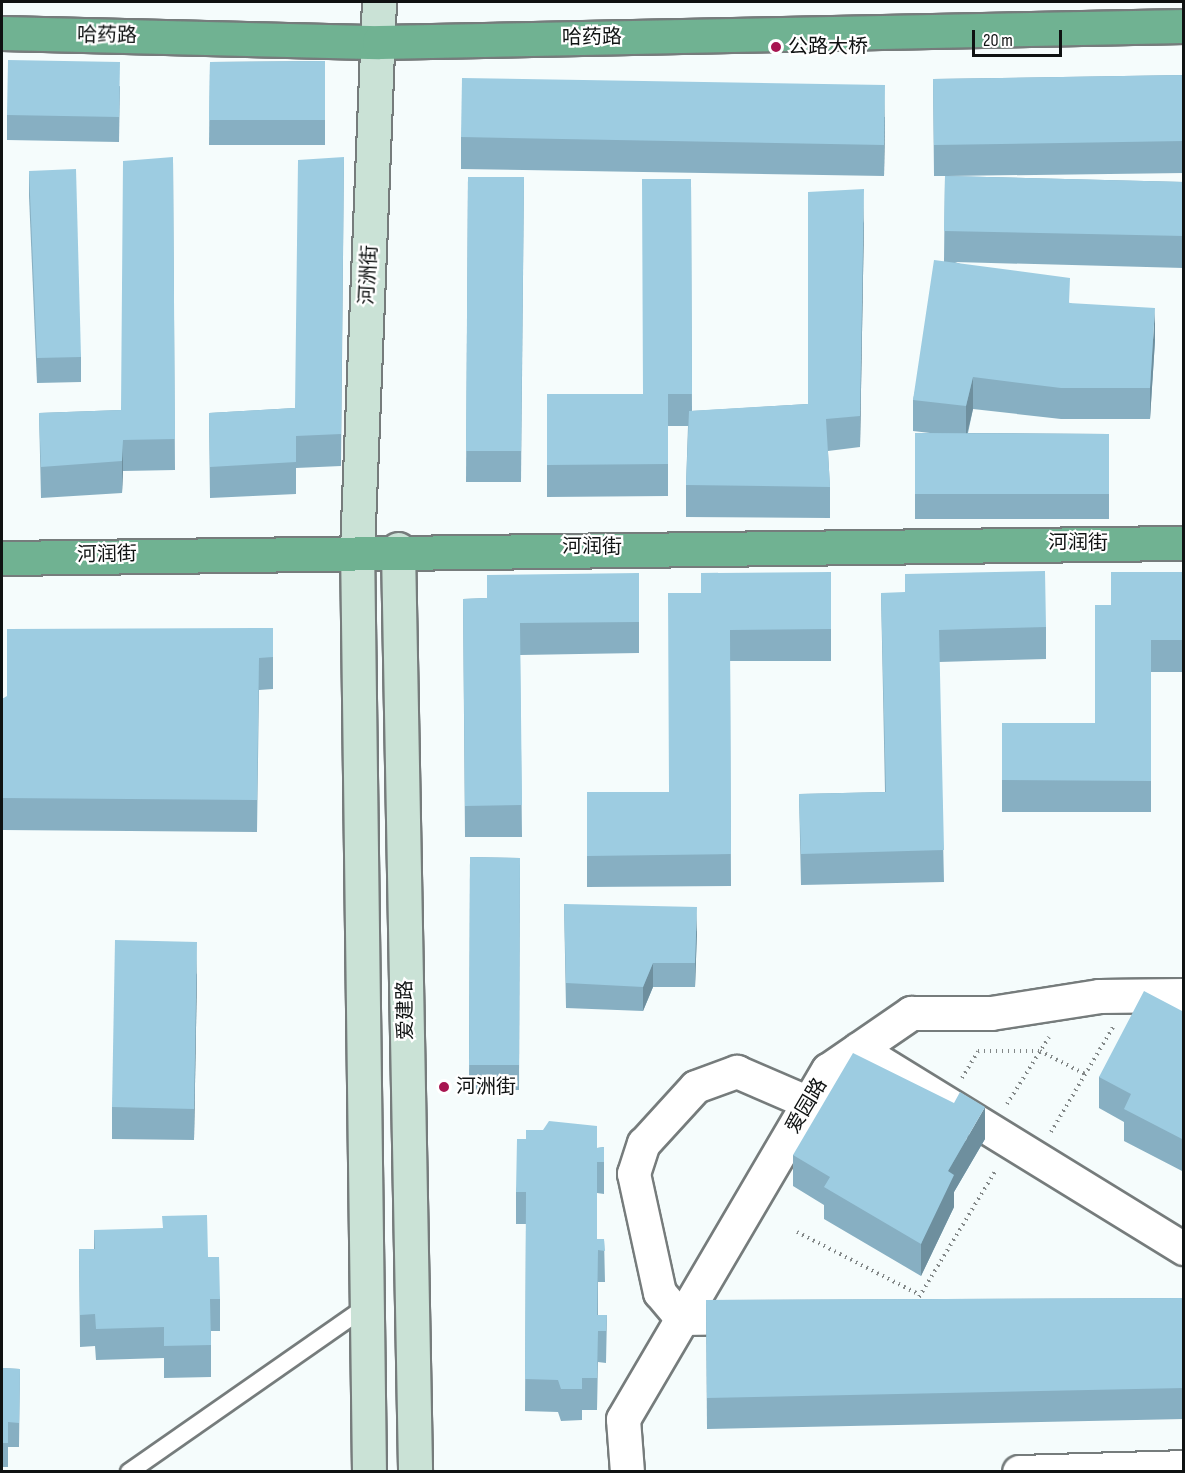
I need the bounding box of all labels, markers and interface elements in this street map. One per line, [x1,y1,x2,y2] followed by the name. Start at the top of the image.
[975,18,1065,56] scale bar
[77,23,137,49] street label: 哈药路
[562,25,622,51] street label: 哈药路
[983,30,1013,51] text: 20 m
[788,35,868,59] place label: 公路大桥
[769,40,783,54] marker: 公路大桥
[355,244,383,306] street label: 河洲街
[1048,531,1108,555] street label: 河润街
[562,535,622,559] street label: 河润街
[77,542,137,568] street label: 河润街
[393,980,419,1040] street label: 爱建路
[781,1074,833,1138] street label: 爱园路
[456,1075,516,1099] place label: 河洲街
[437,1080,451,1094] marker: 河洲街

